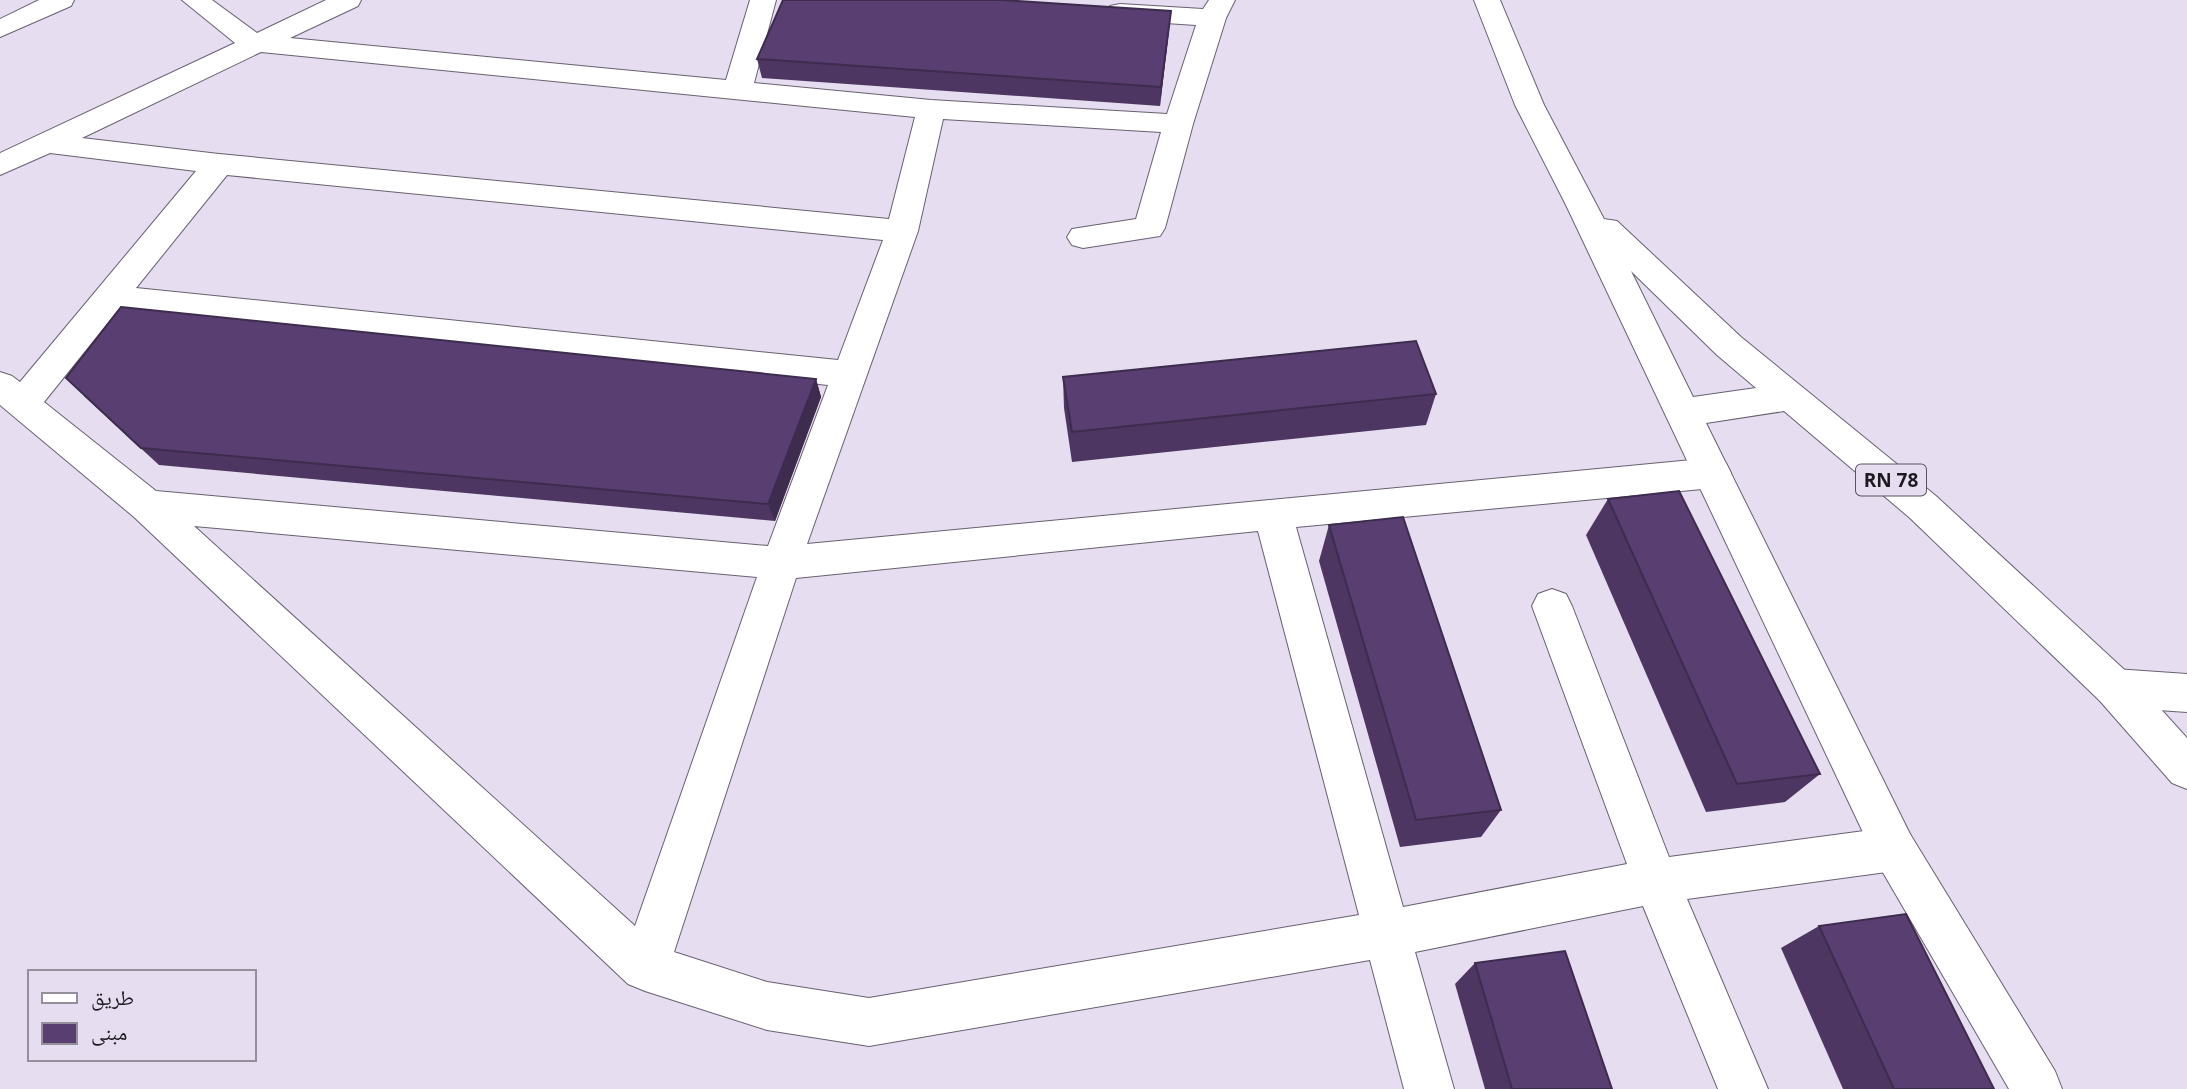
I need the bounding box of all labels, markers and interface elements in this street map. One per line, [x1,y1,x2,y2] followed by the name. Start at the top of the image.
[1856,464,1926,495] road number: RN 78
[28,970,256,1061] legend
[91,983,134,1011] text: طريق
[91,1018,127,1046] text: مبنى

